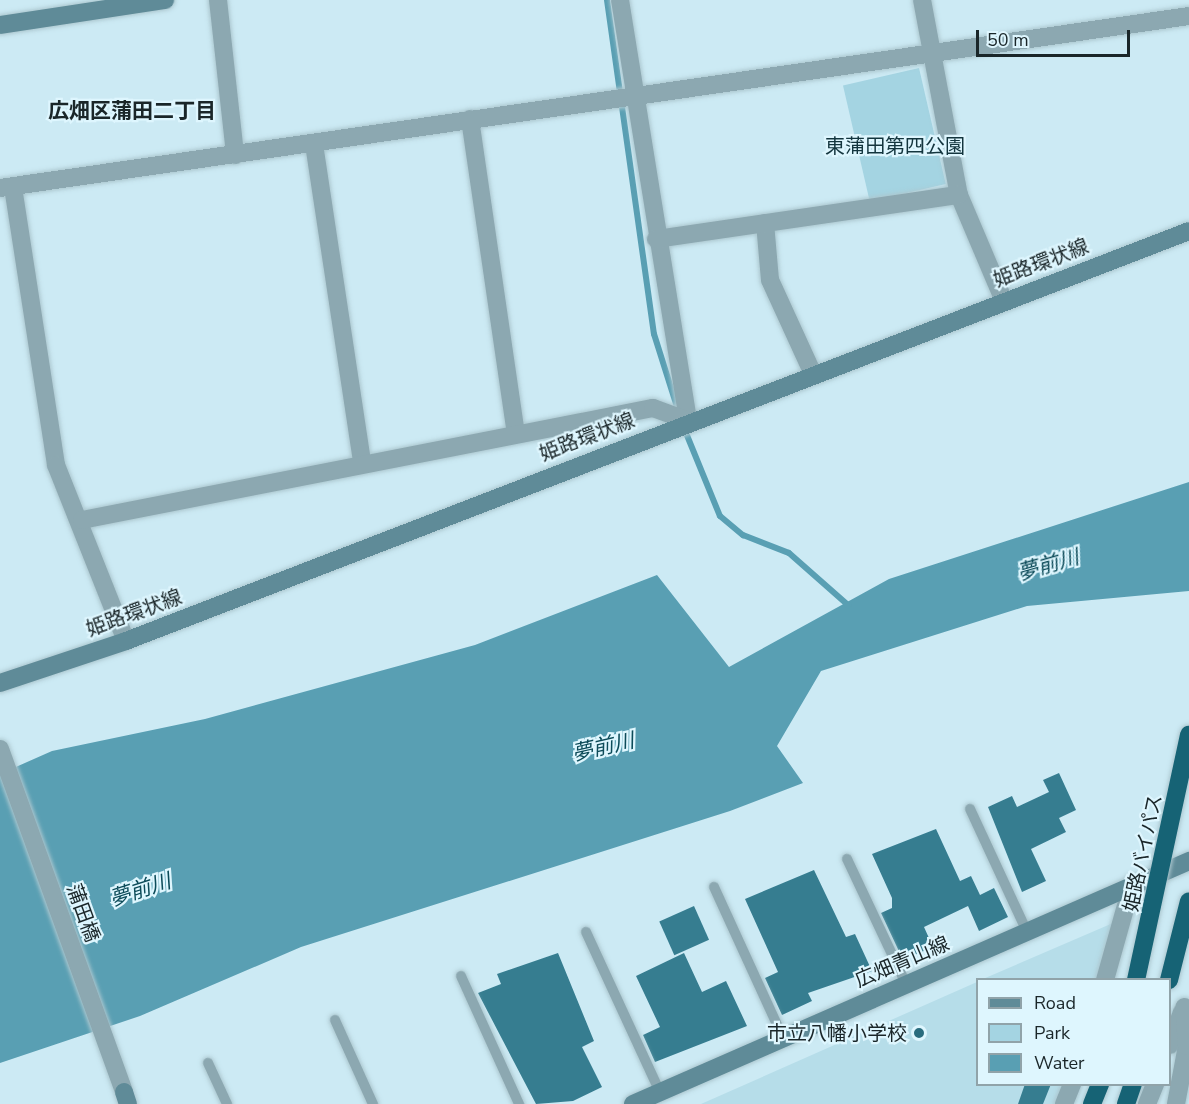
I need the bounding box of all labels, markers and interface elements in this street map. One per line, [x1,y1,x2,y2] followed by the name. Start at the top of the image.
[979,18,1134,56] scale bar
[987,28,1029,52] text: 50 m
[48,98,216,124] district label: 広畑区蒲田二丁目
[825,134,965,158] park label: 東蒲田第四公園
[990,234,1092,292] street label: 姫路環状線
[536,408,638,466] street label: 姫路環状線
[1014,544,1082,586] water label: 夢前川
[83,585,185,641] street label: 姫路環状線
[569,728,637,766] water label: 夢前川
[1119,792,1167,914] street label: 姫路バイパス
[106,868,174,912] water label: 夢前川
[61,881,105,945] street label: 蒲田橋
[851,931,953,993] street label: 広畑青山線
[976,978,1171,1086] legend
[1034,991,1076,1015] text: Road
[767,1021,907,1045] place label: 市立八幡小学校
[1034,1021,1070,1045] text: Park
[912,1026,926,1040] marker: 市立八幡小学校
[1034,1051,1085,1075] text: Water

